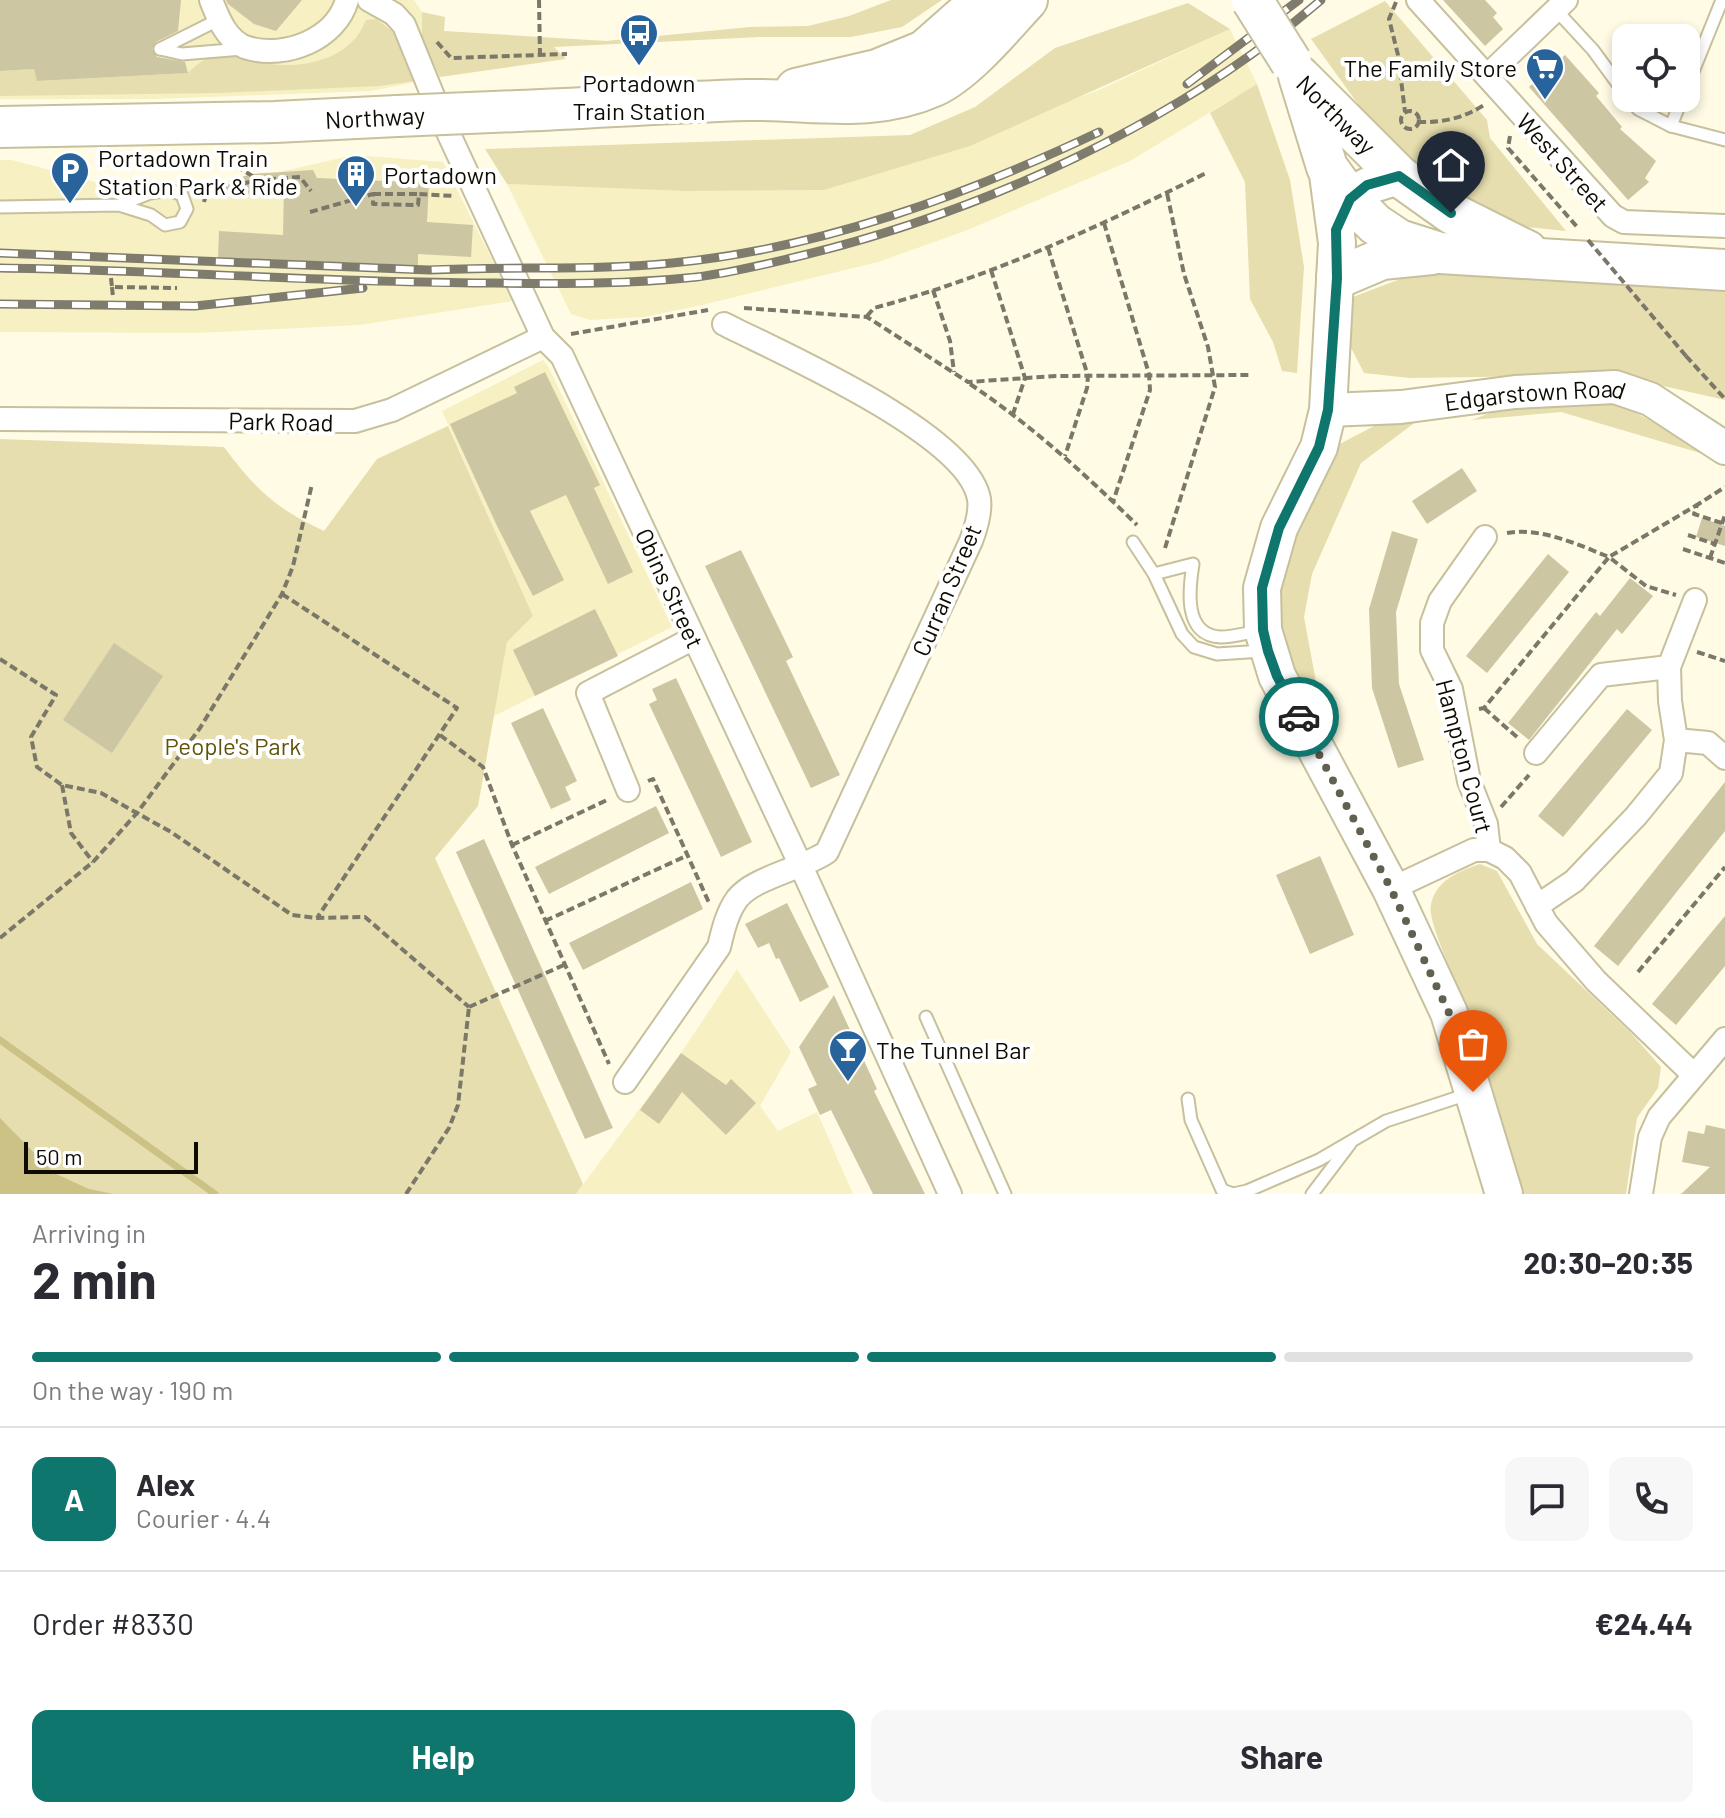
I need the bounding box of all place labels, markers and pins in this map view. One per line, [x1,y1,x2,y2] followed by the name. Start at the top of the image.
[618,12,660,67] bus stop icon: Portadown Train Station
[1524,46,1566,101] supermarket icon: The Family Store
[1344,53,1517,82] place label: The Family Store
[573,68,705,125] place label: Portadown Train Station
[1417,131,1485,213] pin
[98,143,298,200] place label: Portadown Train Station Park & Ride
[49,150,91,205] parking icon: Portadown Train Station Park & Ride
[335,153,377,208] building icon: Portadown
[384,160,497,189] place label: Portadown
[1439,1010,1507,1092] pin
[827,1028,869,1083] bar icon: The Tunnel Bar
[876,1035,1030,1064] place label: The Tunnel Bar

